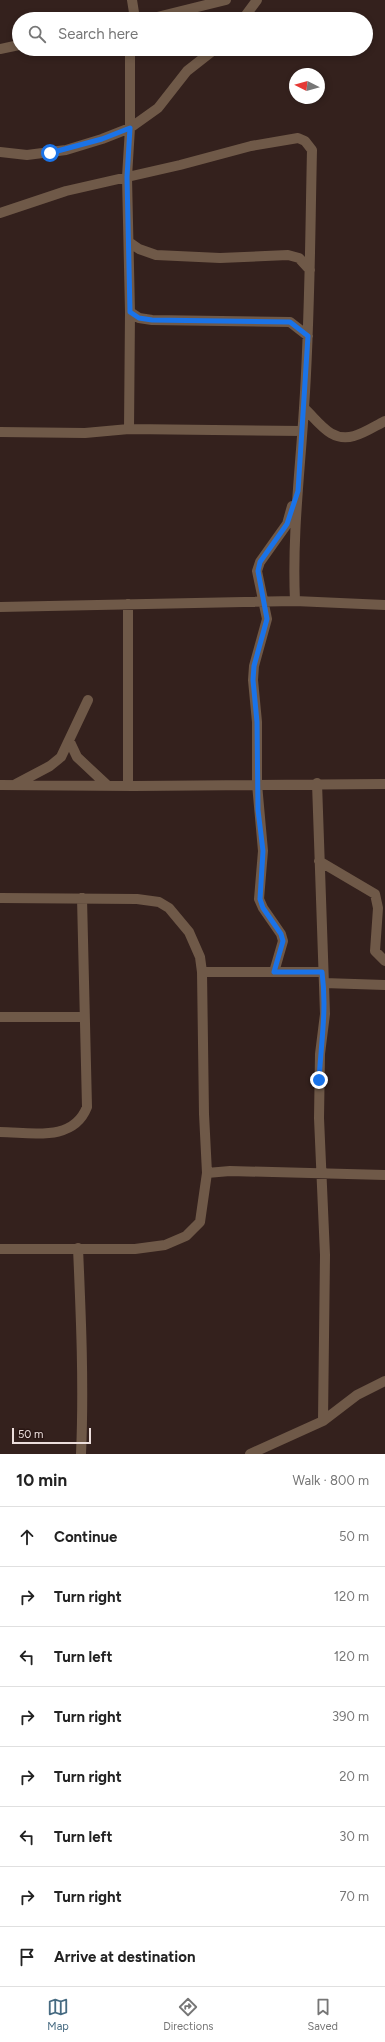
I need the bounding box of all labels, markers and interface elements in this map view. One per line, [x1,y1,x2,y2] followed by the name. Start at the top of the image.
[12,12,373,56] search box
[26,23,48,45] icon: search
[58,25,138,43] text: Search here
[289,68,325,104] north arrow
[41,144,59,162] route start
[310,1071,328,1089] route end
[12,1426,91,1445] scale bar
[18,1428,43,1441] text: 50 m
[16,1470,67,1490] text: 10 min
[293,1473,369,1488] text: Walk · 800 m
[16,1526,38,1548] icon: ahead
[54,1528,117,1546] text: Continue
[339,1529,369,1544] text: 50 m
[16,1586,38,1608] icon: right
[54,1588,122,1606] text: Turn right
[334,1589,369,1604] text: 120 m
[16,1646,38,1668] icon: left
[54,1648,112,1666] text: Turn left
[334,1649,369,1664] text: 120 m
[16,1706,38,1728] icon: right
[54,1708,122,1726] text: Turn right
[332,1709,369,1724] text: 390 m
[16,1766,38,1788] icon: right
[54,1768,122,1786] text: Turn right
[339,1769,369,1784] text: 20 m
[16,1826,38,1848] icon: left
[54,1828,112,1846] text: Turn left
[339,1829,369,1844] text: 30 m
[16,1886,38,1908] icon: right
[54,1888,122,1906] text: Turn right
[339,1889,369,1904] text: 70 m
[16,1946,38,1968] icon: arrive
[54,1948,195,1966] text: Arrive at destination
[47,1996,69,2033] tab: Map
[163,1996,213,2033] tab: Directions
[308,1996,338,2033] tab: Saved

